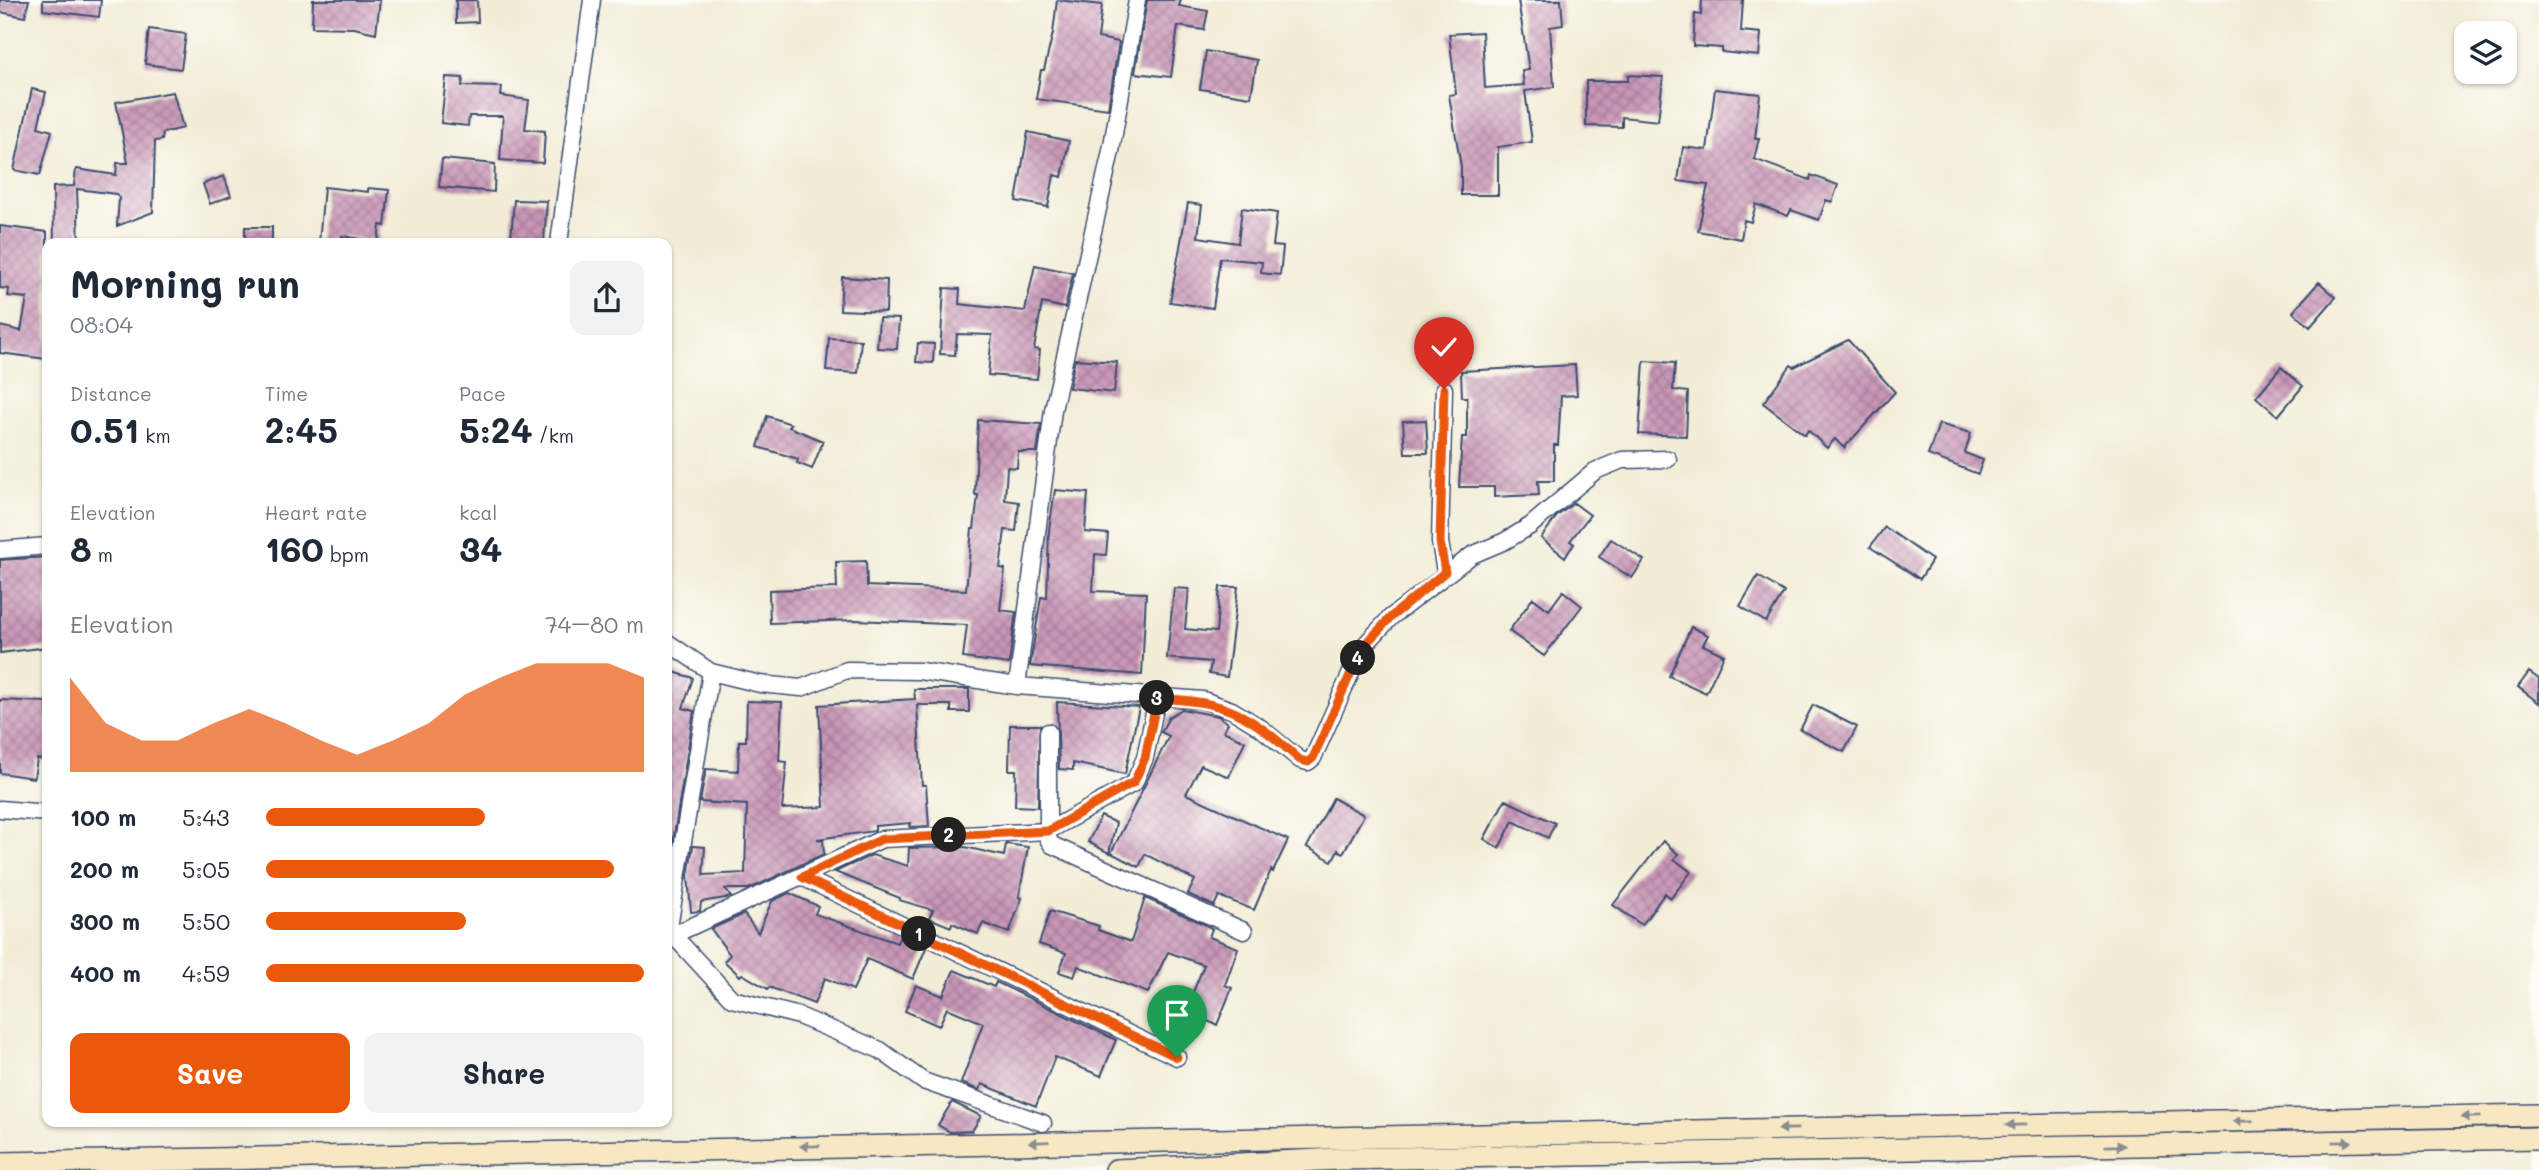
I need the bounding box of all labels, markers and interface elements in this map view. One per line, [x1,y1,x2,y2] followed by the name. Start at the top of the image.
[2454,21,2517,84] map controls
[2454,21,2517,84] button: layers
[70,258,300,308] text: Morning run
[570,261,644,335] button: share
[70,309,133,339] text: 08:04
[1414,317,1474,389] pin
[1425,328,1463,366] icon: check
[70,381,152,406] text: Distance
[265,381,308,406] text: Time
[459,381,506,406] text: Pace
[70,406,139,452] text: 0.51
[265,406,338,452] text: 2:45
[459,406,533,452] text: 5:24
[139,423,171,448] text: km
[533,423,574,448] text: /km
[70,500,155,525] text: Elevation
[265,500,367,525] text: Heart rate
[459,500,497,525] text: kcal
[70,525,92,571] text: 8
[265,525,324,571] text: 160
[459,525,503,571] text: 34
[92,542,113,567] text: m
[324,542,369,567] text: bpm
[70,609,173,639] text: Elevation
[545,609,644,639] text: 74–80 m
[1340,640,1376,676] pin: 4
[1351,645,1364,670] text: 4
[1140,680,1174,716] pin: 3
[1151,685,1162,710] text: 3
[70,802,136,832] text: 100 m
[182,802,230,832] text: 5:43
[932,818,967,852] pin: 2
[943,822,954,847] text: 2
[70,854,139,884] text: 200 m
[182,854,230,884] text: 5:05
[70,906,140,936] text: 300 m
[182,906,230,936] text: 5:50
[902,916,936,951] pin: 1
[914,921,923,946] text: 1
[70,958,141,988] text: 400 m
[182,958,230,988] text: 4:59
[1147,985,1207,1057] pin
[1158,996,1196,1034] icon: arrive
[70,1033,350,1113] button: Save
[364,1033,644,1113] button: Share
[2460,1111,2482,1122] one-way arrow
[2232,1115,2254,1126] one-way arrow
[2005,1119,2027,1130] one-way arrow
[1777,1123,1799,1134] one-way arrow
[2332,1136,2354,1148] one-way arrow
[1027,1137,1049,1148] one-way arrow
[798,1140,820,1152] one-way arrow
[2104,1140,2126,1151] one-way arrow

